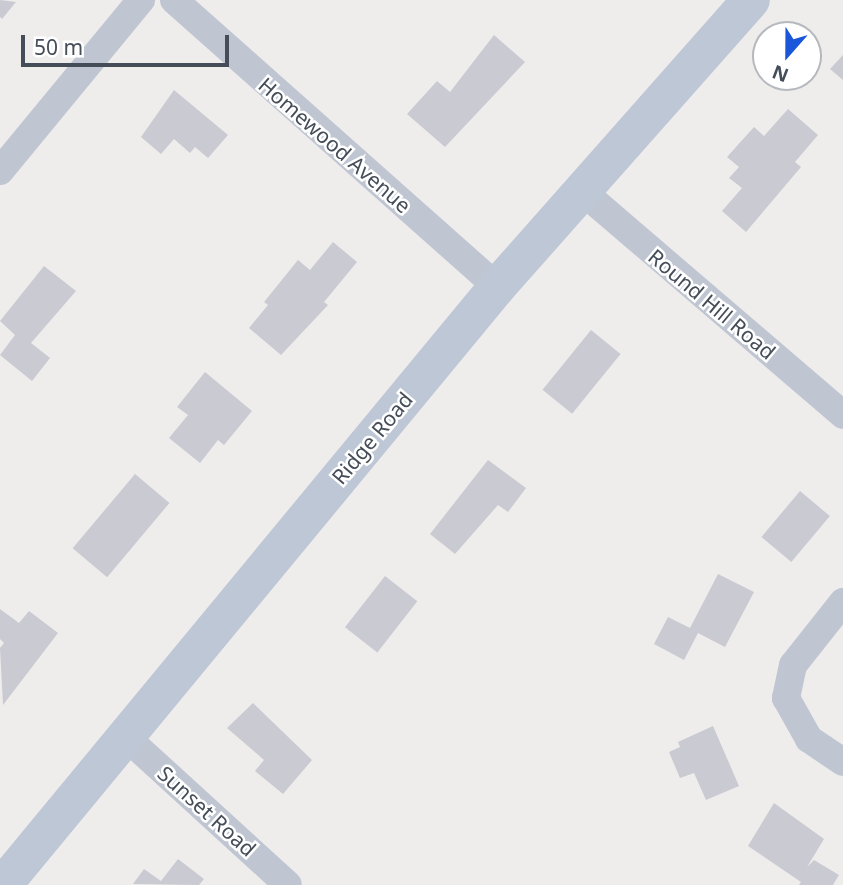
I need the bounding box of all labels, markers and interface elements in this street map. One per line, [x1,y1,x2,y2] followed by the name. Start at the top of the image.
[24,21,233,65] scale bar
[752,21,822,91] north arrow
[34,33,83,61] text: 50 m
[768,59,792,89] text: N
[254,72,416,218] street label: Homewood Avenue
[643,244,781,364] street label: Round Hill Road
[326,387,418,489] street label: Ridge Road
[153,761,261,861] street label: Sunset Road

